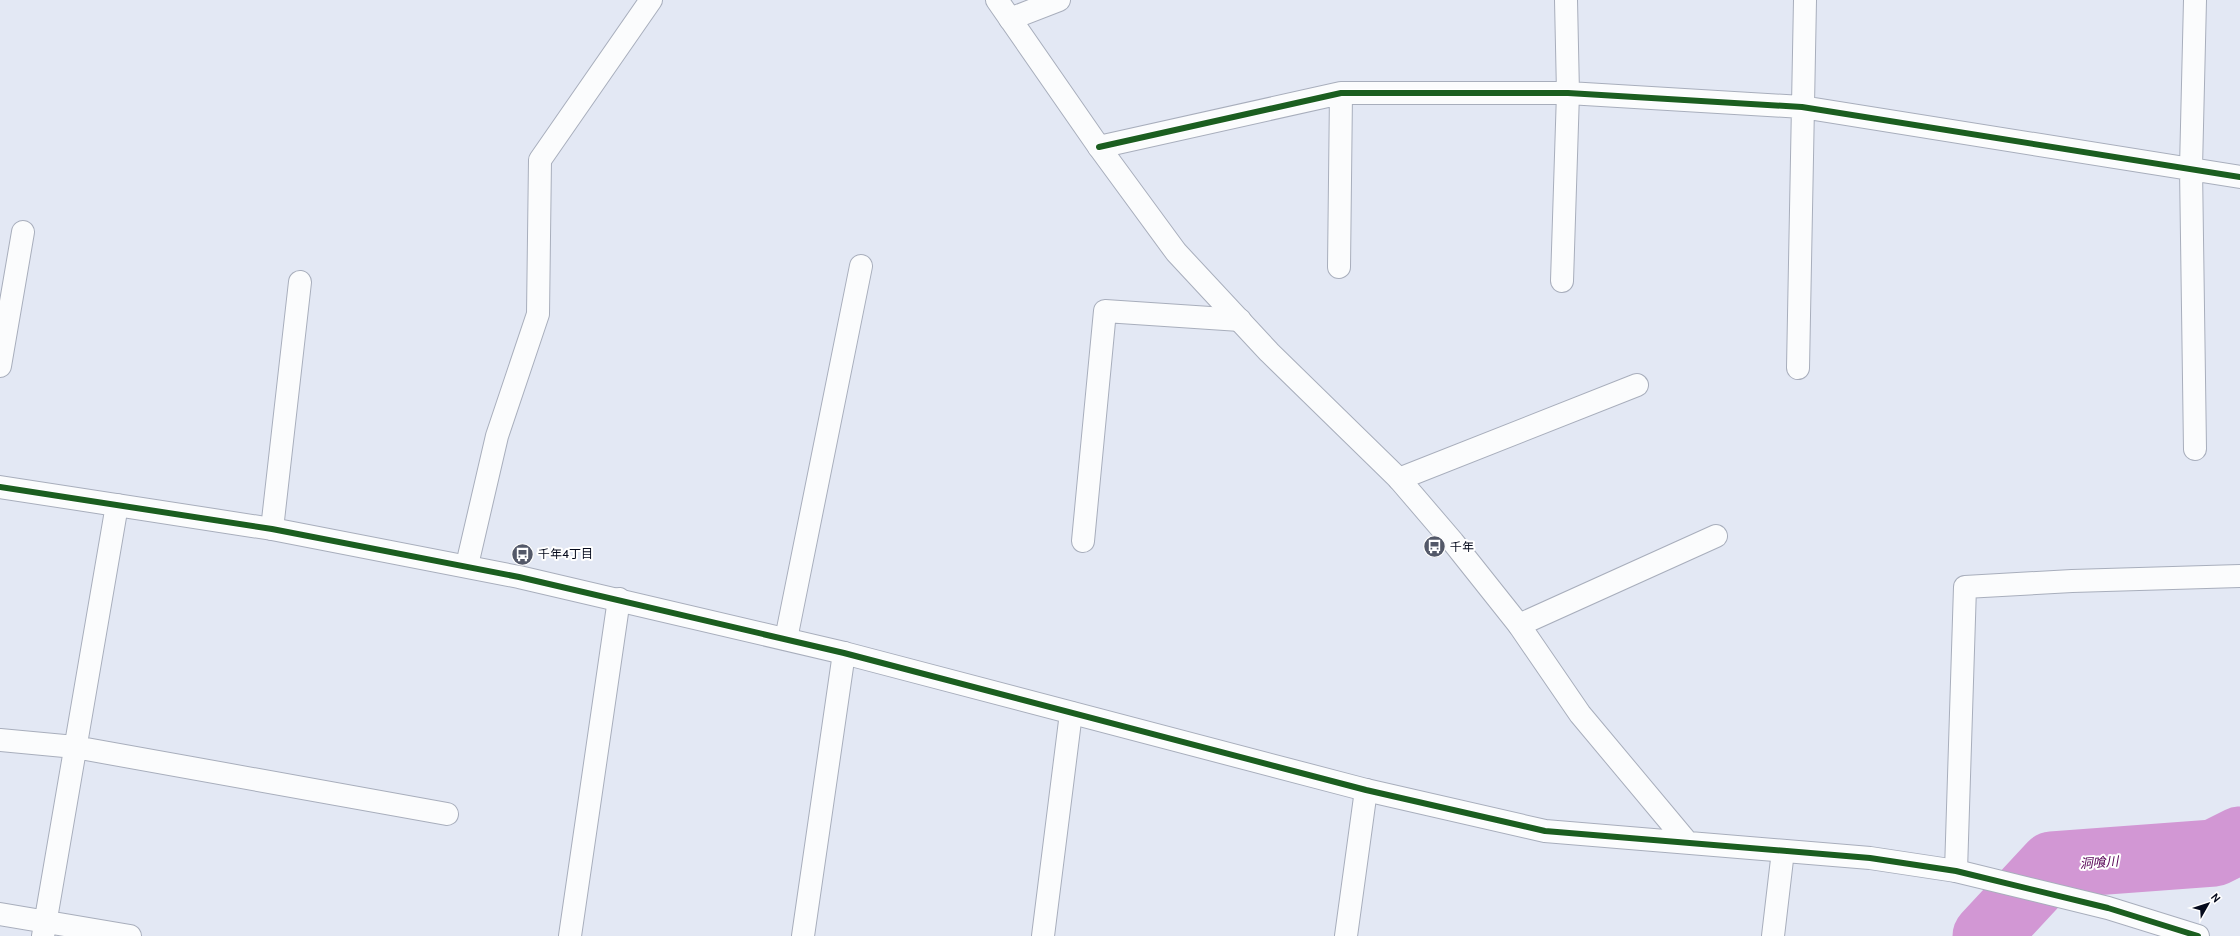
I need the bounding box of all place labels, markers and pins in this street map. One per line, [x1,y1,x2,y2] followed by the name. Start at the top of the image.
[1422,534,1448,560] bus stop icon: 千年
[1450,539,1474,554] place label: 千年
[510,541,536,567] bus stop icon: 千年4丁目
[538,546,593,561] place label: 千年4丁目

